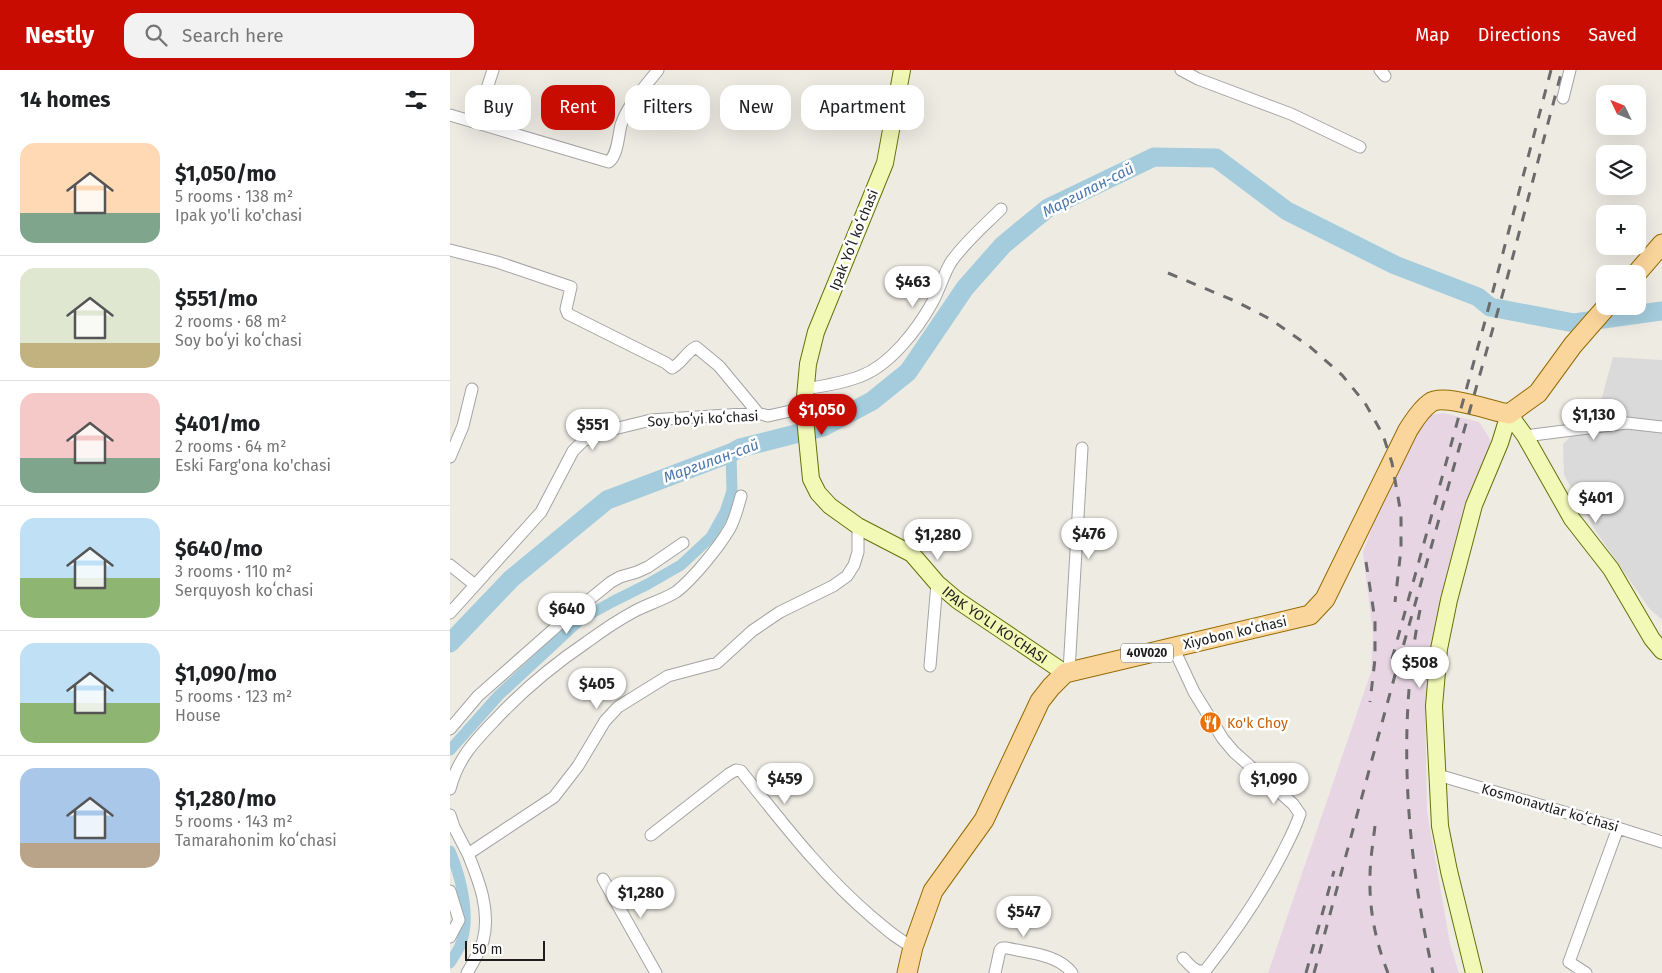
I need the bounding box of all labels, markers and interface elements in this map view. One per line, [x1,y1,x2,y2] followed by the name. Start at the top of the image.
[124,13,474,58] search box
[25,21,94,49] text: Nestly
[142,21,170,49] icon: search
[182,24,284,47] text: Search here
[1415,24,1450,46] text: Map
[1478,24,1560,46] text: Directions
[1588,24,1637,46] text: Saved
[465,85,531,130] chip: Buy
[541,85,615,130] chip: Rent
[625,85,710,130] chip: Filters
[720,85,791,130] chip: New
[801,85,924,130] chip: Apartment
[1596,85,1646,135] north arrow
[1596,85,1646,315] map controls
[402,86,430,114] icon: filters
[20,87,110,113] text: 14 homes
[1596,145,1646,195] button: layers
[1039,159,1137,221] water label: Маргилан-сай
[175,161,276,187] text: $1,050/mo
[60,163,120,223] icon: home
[175,187,293,206] text: 5 rooms · 138 m²
[826,187,882,293] street label: Ipak Yoʻl koʻchasi
[1596,205,1646,255] button: +
[175,206,302,225] text: Ipak yo'li ko'chasi
[1596,265,1646,315] button: −
[883,266,943,308] pin: $463
[895,272,931,291] text: $463
[175,286,258,312] text: $551/mo
[60,288,120,348] icon: home
[175,312,287,331] text: 2 rooms · 68 m²
[175,331,302,350] text: Soy boʻyi koʻchasi
[781,394,863,436] pin: $1,050
[1553,398,1635,441] pin: $1,130
[799,400,845,419] text: $1,050
[1573,405,1615,424] text: $1,130
[563,408,623,451] pin: $551
[647,408,759,430] street label: Soy boʻyi koʻchasi
[175,411,260,437] text: $401/mo
[60,413,120,473] icon: home
[577,415,609,434] text: $551
[661,435,761,487] water label: Маргилан-сай
[175,437,286,456] text: 2 rooms · 64 m²
[175,456,331,475] text: Eski Farg'ona ko'chasi
[1566,482,1626,524] pin: $401
[1579,488,1613,507] text: $401
[897,518,979,561] pin: $1,280
[1059,518,1119,560] pin: $476
[1072,524,1106,543] text: $476
[915,525,961,544] text: $1,280
[175,536,263,562] text: $640/mo
[60,538,120,598] icon: home
[175,562,292,581] text: 3 rooms · 110 m²
[175,581,313,600] text: Serquyosh koʻchasi
[939,583,1051,667] street label: IPAK YO'LI KO'CHASI
[537,592,597,635] pin: $640
[549,599,585,618] text: $640
[1182,613,1288,653] street label: Xiyobon koʻchasi
[1121,644,1173,662] road number: 40V020
[1390,646,1450,689] pin: $508
[1402,653,1438,672] text: $508
[175,661,277,687] text: $1,090/mo
[60,663,120,723] icon: home
[567,668,627,710] pin: $405
[579,674,615,693] text: $405
[175,687,292,706] text: 5 rooms · 123 m²
[175,706,221,725] text: House
[1199,711,1223,735] restaurant icon: Ko'k Choy
[1227,715,1288,732] place label: Ko'k Choy
[755,762,815,805] pin: $459
[1233,762,1315,805] pin: $1,090
[768,769,802,788] text: $459
[1251,769,1297,788] text: $1,090
[1479,780,1621,836] street label: Kosmonavtlar koʻchasi
[175,786,276,812] text: $1,280/mo
[60,788,120,848] icon: home
[175,812,293,831] text: 5 rooms · 143 m²
[175,831,337,850] text: Tamarahonim koʻchasi
[600,876,682,919] pin: $1,280
[618,883,664,902] text: $1,280
[994,896,1054,938] pin: $547
[1007,902,1041,921] text: $547
[465,938,545,961] scale bar
[472,941,503,958] text: 50 m

